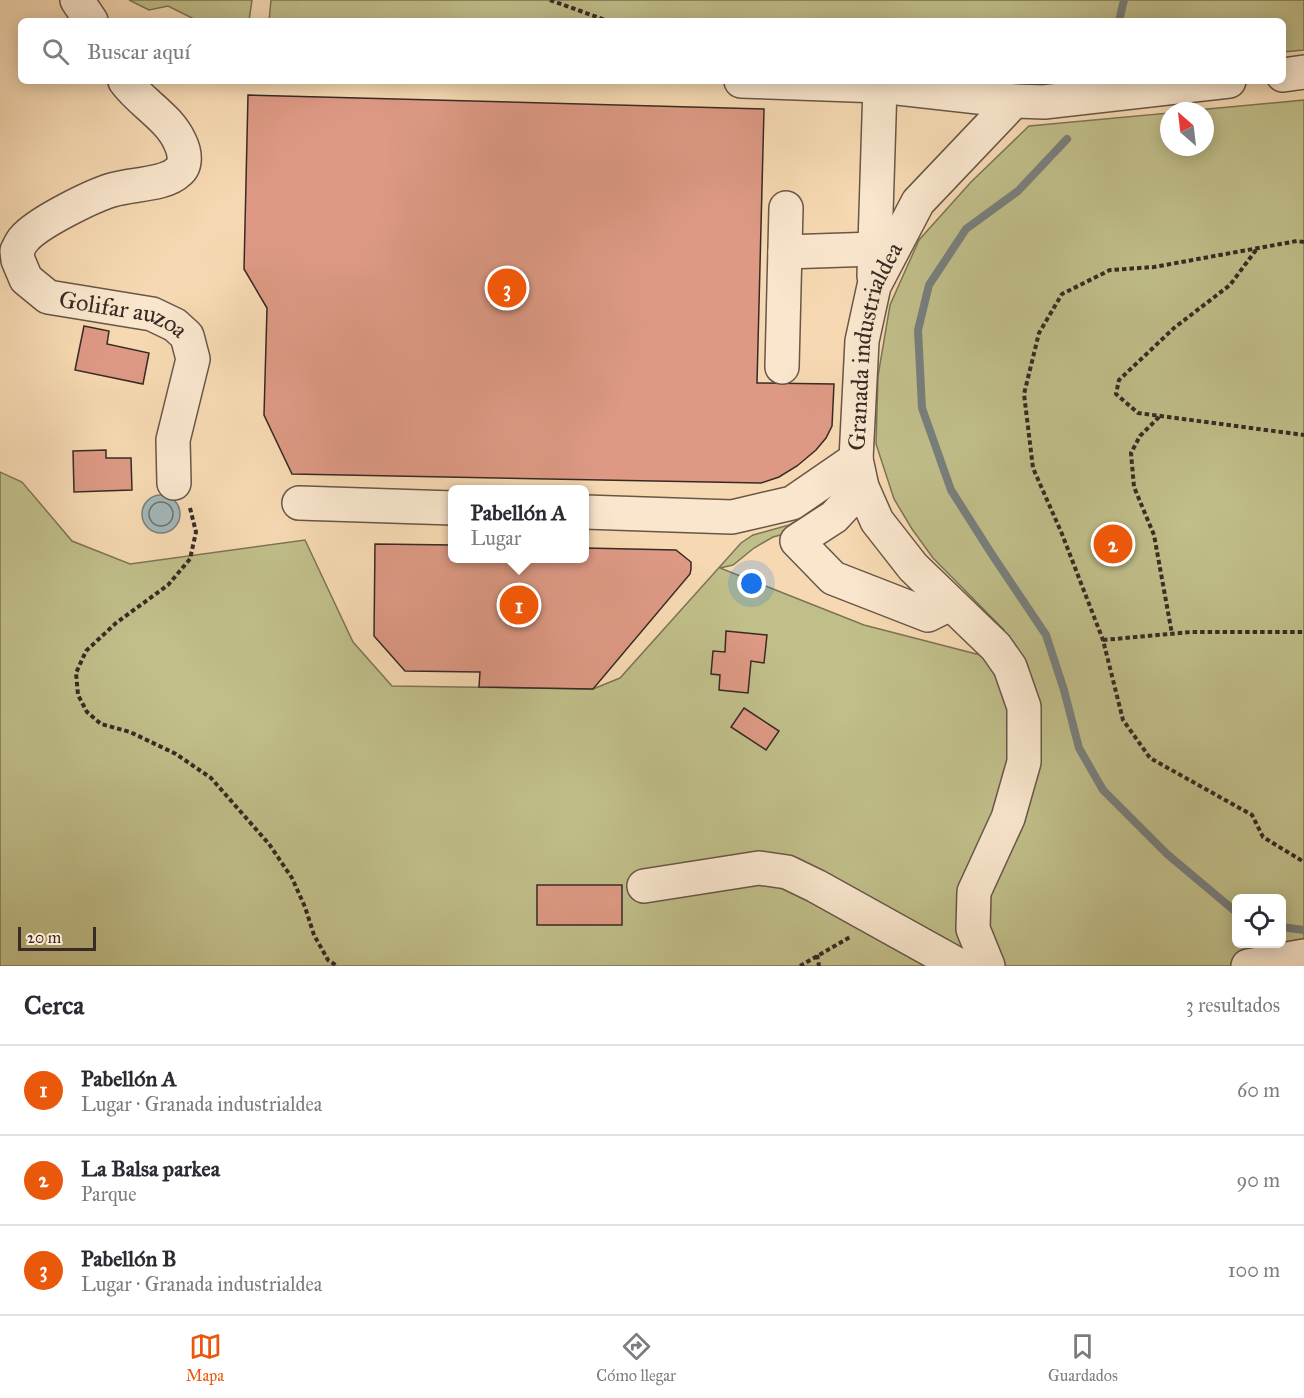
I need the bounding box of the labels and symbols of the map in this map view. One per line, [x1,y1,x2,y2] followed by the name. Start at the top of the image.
[1160,102,1214,156] north arrow
[841,236,910,451] street label: Granada industrialdea
[488,266,526,310] pin: 3
[57,284,195,345] street label: Golifar auzoa
[1094,522,1132,566] pin: 2
[737,569,766,598] your location
[500,582,538,628] pin: 1
[18,924,96,952] scale bar

